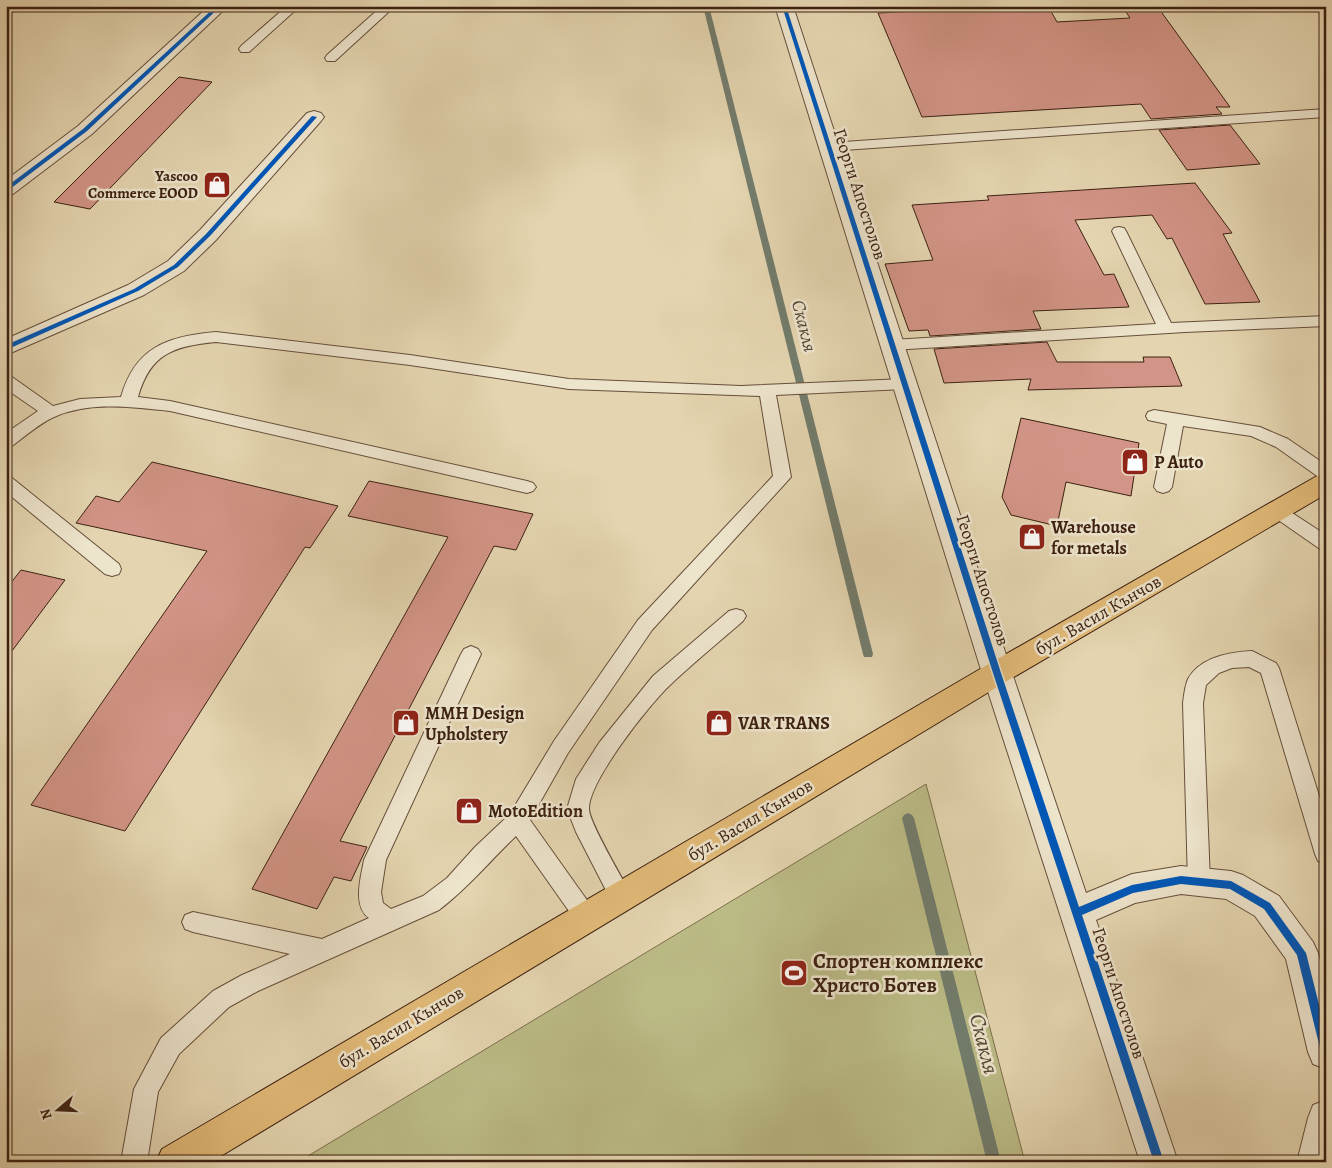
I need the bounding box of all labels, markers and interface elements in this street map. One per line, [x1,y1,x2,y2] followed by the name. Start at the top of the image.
[827,125,893,263] street label: Георги Апостолов
[88,166,198,203] place label: Yascoo Commerce EOOD
[202,170,232,200] shop icon: Yascoo Commerce EOOD
[785,297,823,355] water label: Скакля
[1120,447,1150,477] shop icon: P Auto
[1154,450,1203,474] place label: P Auto
[950,511,1016,649] street label: Георги Апостолов
[1050,515,1136,560] place label: Warehouse for metals
[1017,522,1047,552] shop icon: Warehouse for metals
[1031,569,1165,661] street label: бул. Васил Кънчов
[425,701,524,746] place label: MMH Design Upholstery
[391,708,421,738] shop icon: MMH Design Upholstery
[704,708,734,738] shop icon: VAR TRANS
[737,711,830,735] place label: VAR TRANS
[683,773,817,867] street label: бул. Васил Кънчов
[454,796,484,826] shop icon: MotoEdition
[488,799,583,823] place label: MotoEdition
[1086,924,1152,1062] street label: Георги Апостолов
[813,947,983,999] place label: Спортен комплекс Христо Ботев
[779,958,809,988] sports icon: Спортен комплекс Христо Ботев
[334,980,468,1074] street label: бул. Васил Кънчов
[962,1011,1006,1077] water label: Скакля
[32,1086,82,1136] north arrow
[36,1106,57,1122] text: N

